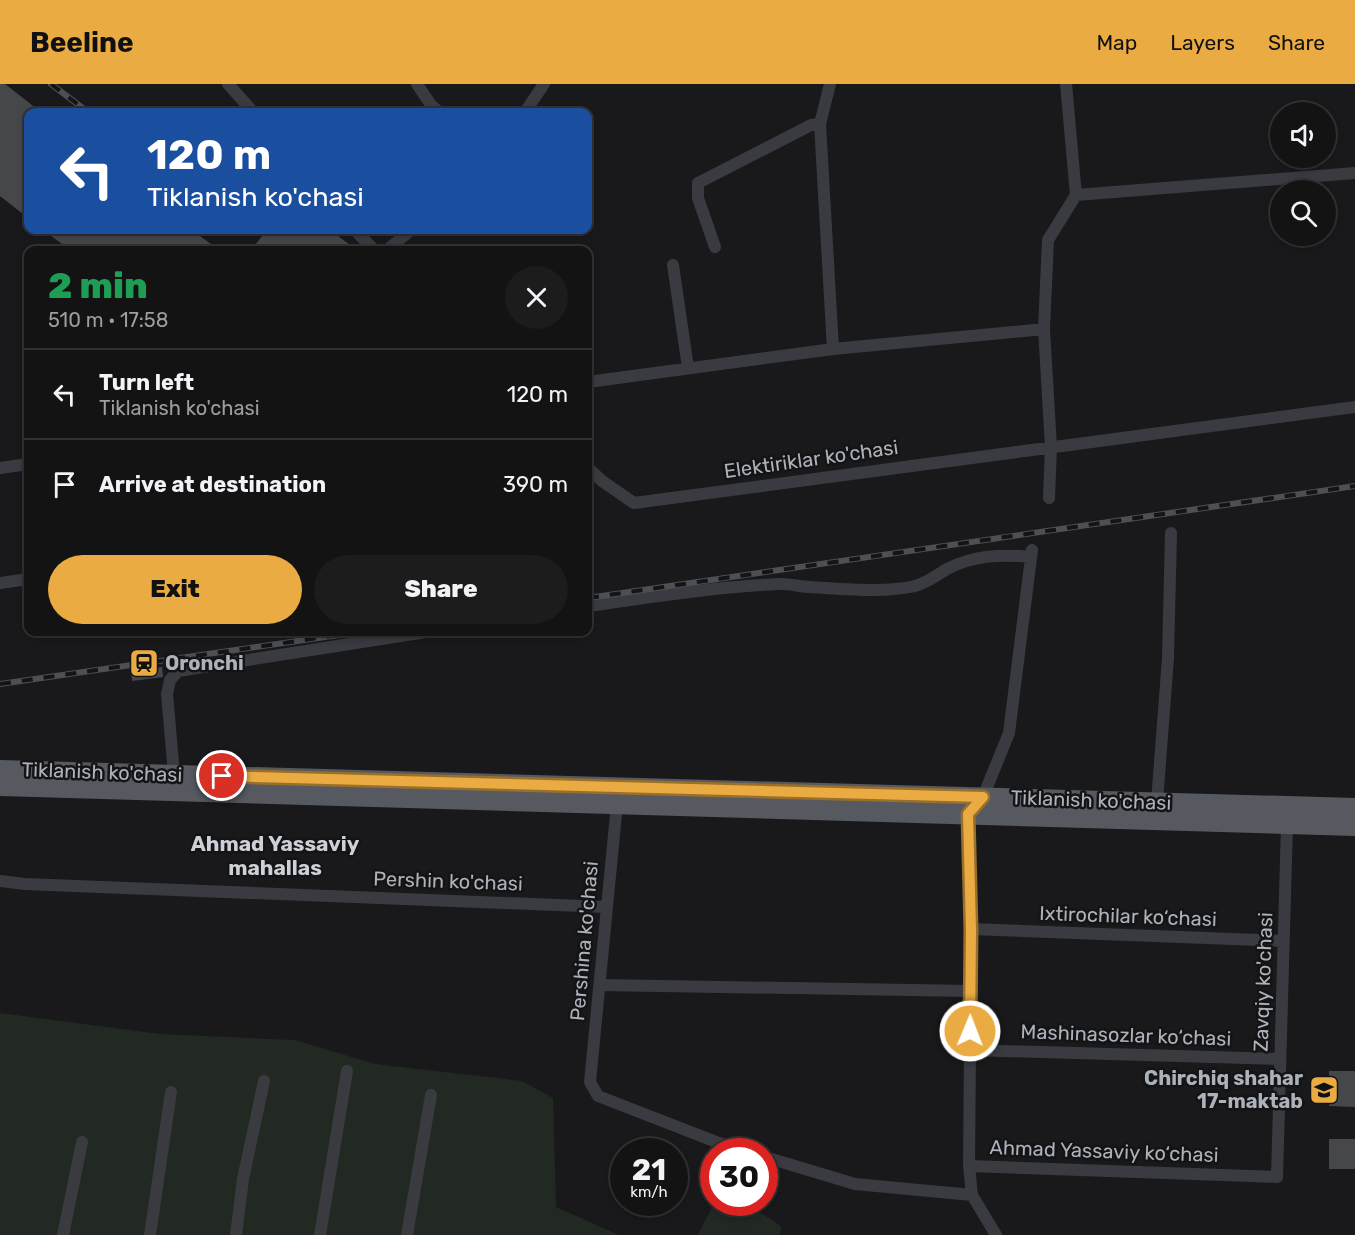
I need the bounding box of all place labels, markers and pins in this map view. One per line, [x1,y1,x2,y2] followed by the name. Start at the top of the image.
[128,647,160,679] station icon: Oronchi
[165,651,244,675] place label: Oronchi
[196,750,247,801] pin
[1144,1066,1303,1113] place label: Chirchiq shahar 17-maktab
[1308,1074,1340,1106] school or university icon: Chirchiq shahar 17-maktab

